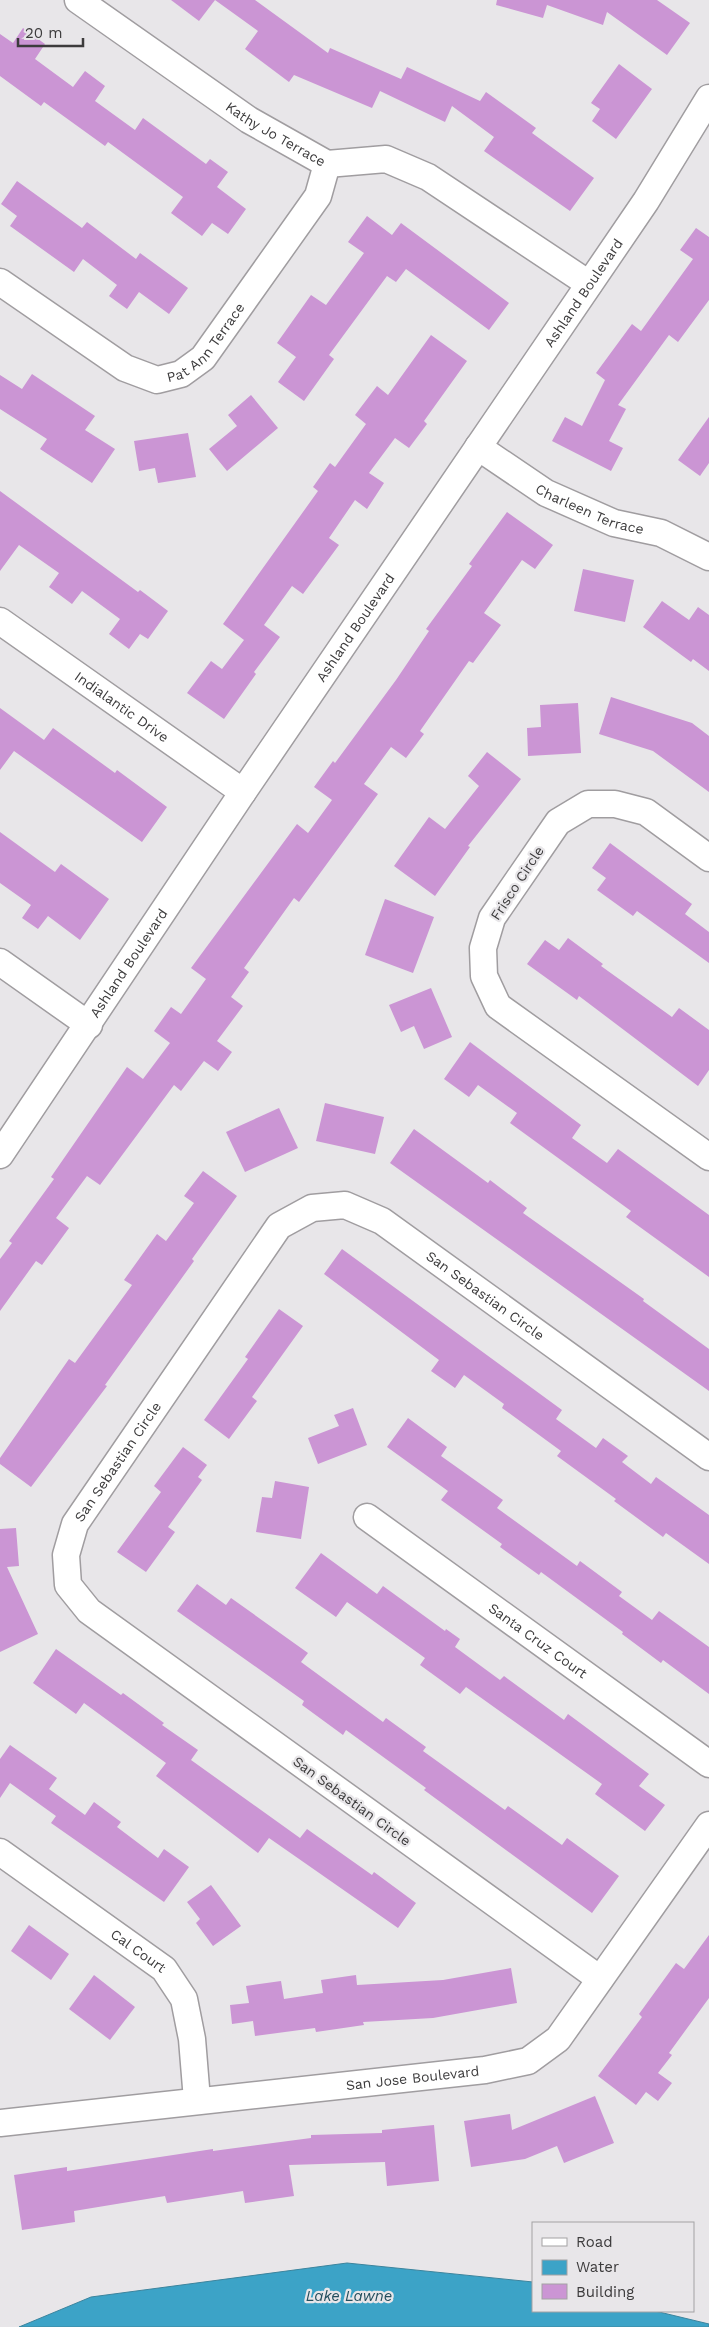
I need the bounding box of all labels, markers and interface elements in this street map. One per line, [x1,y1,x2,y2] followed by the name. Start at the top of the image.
[18,15,82,47] scale bar
[25,24,63,42] text: 20 m
[223,98,328,170] street label: Kathy Jo Terrace
[541,236,626,350] street label: Ashland Boulevard
[165,300,248,385] street label: Pat Ann Terrace
[533,480,645,537] street label: Charleen Terrace
[313,570,398,685] street label: Ashland Boulevard
[72,668,172,745] street label: Indialantic Drive
[487,843,547,923] street label: Frisco Circle
[86,906,171,1020] street label: Ashland Boulevard
[423,1248,547,1343] street label: San Sebastian Circle
[71,1399,164,1525] street label: San Sebastian Circle
[486,1600,591,1682] street label: Santa Cruz Court
[290,1753,414,1849] street label: San Sebastian Circle
[108,1926,169,1976] street label: Cal Court
[345,2063,480,2093] street label: San Jose Boulevard
[532,2222,694,2312] legend
[576,2233,613,2251] text: Road
[576,2258,619,2276] text: Water
[576,2283,634,2301] text: Building
[306,2287,392,2305] water label: Lake Lawne

